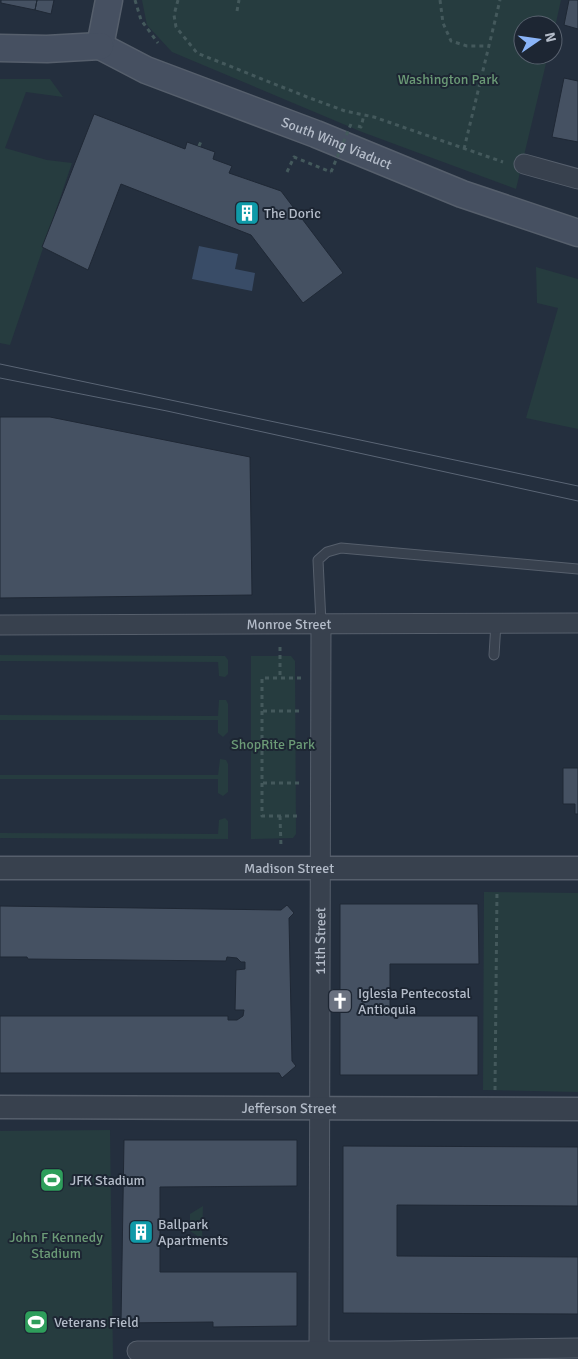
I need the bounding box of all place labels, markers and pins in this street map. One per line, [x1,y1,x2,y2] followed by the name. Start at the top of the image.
[234,200,260,226] building icon: The Doric
[264,205,321,222] place label: The Doric
[358,985,471,1018] place label: Iglesia Pentecostal Antioquia
[327,988,353,1014] church icon: Iglesia Pentecostal Antioquia
[39,1167,65,1193] sports icon: JFK Stadium
[70,1172,145,1189] place label: JFK Stadium
[158,1216,228,1249] place label: Ballpark Apartments
[128,1219,154,1245] building icon: Ballpark Apartments
[23,1309,49,1335] sports icon: Veterans Field
[54,1314,139,1331] place label: Veterans Field

